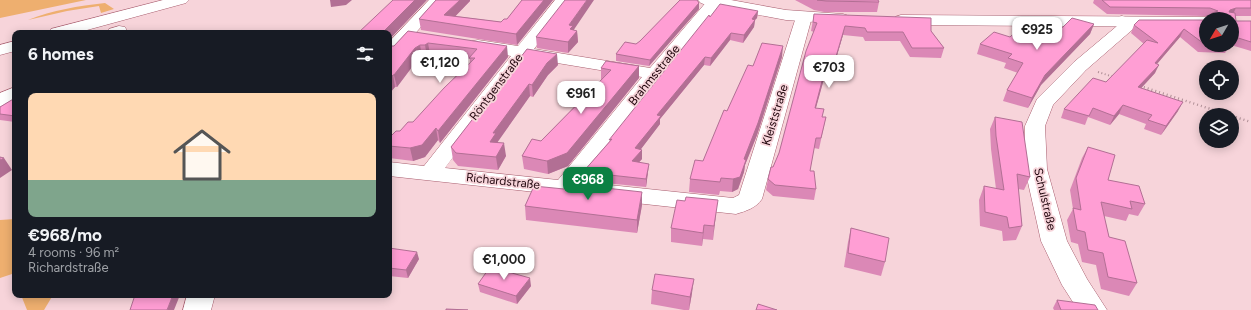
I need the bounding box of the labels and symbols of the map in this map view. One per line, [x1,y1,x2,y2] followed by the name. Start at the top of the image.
[1199,12,1239,52] north arrow
[1013,17,1061,51] pin: €925
[625,42,683,108] street label: Brahmsstraße
[407,50,473,84] pin: €1,120
[466,51,526,123] street label: Röntgenstraße
[805,55,853,89] pin: €703
[557,81,605,115] pin: €961
[759,82,791,147] street label: Kleiststraße
[1031,166,1059,232] street label: Schulstraße
[564,167,612,201] pin: €968
[465,170,541,192] street label: Richardstraße
[471,247,537,281] pin: €1,000

